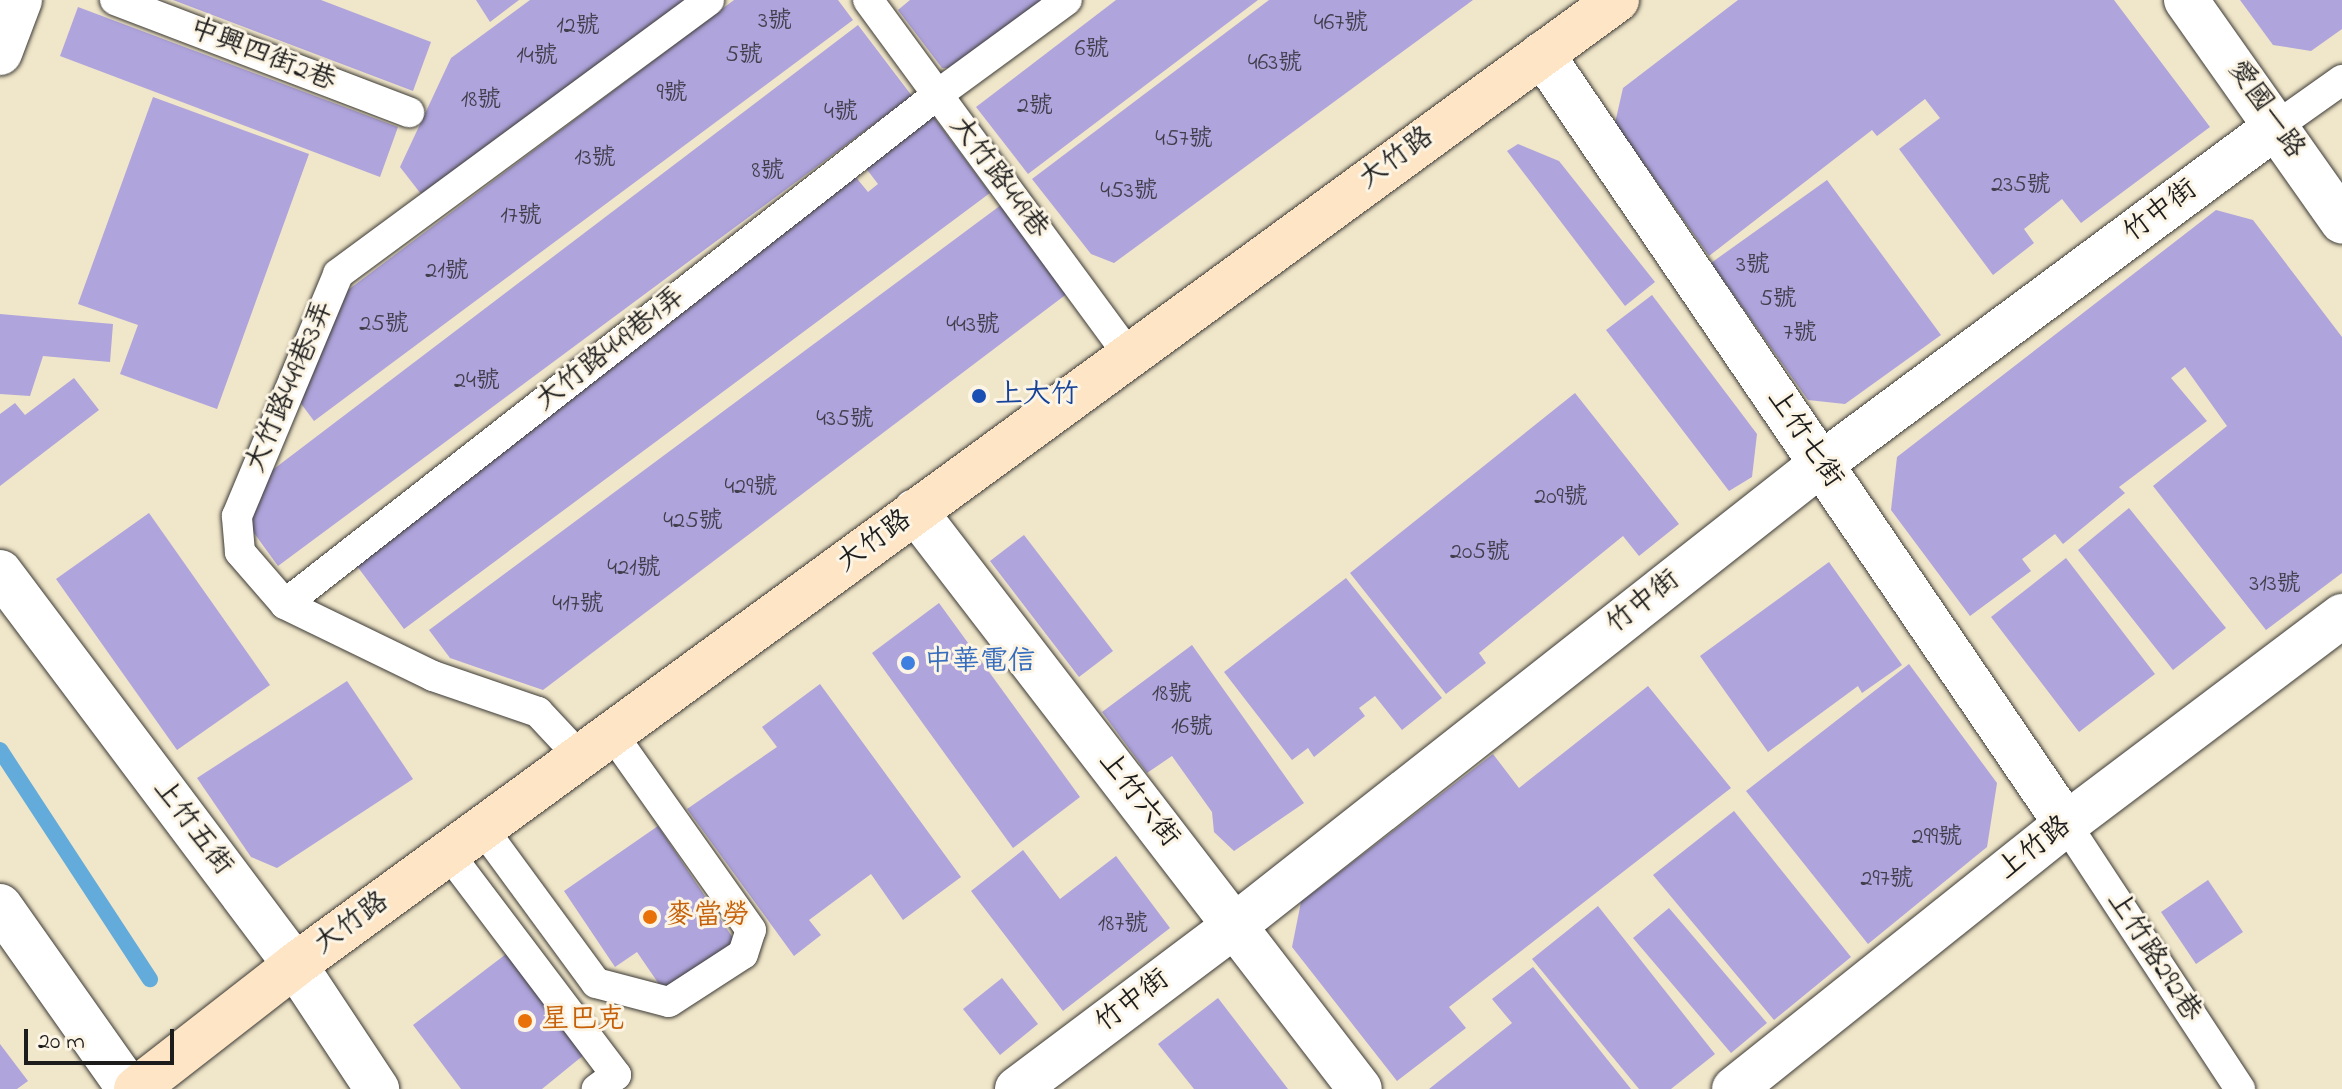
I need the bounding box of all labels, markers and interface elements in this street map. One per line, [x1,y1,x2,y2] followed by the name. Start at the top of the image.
[758,8,792,36] house number: 3號
[1314,10,1368,38] house number: 467號
[184,13,340,99] street label: 中興四街2巷
[556,13,600,41] house number: 12號
[1075,36,1109,64] house number: 6號
[725,42,763,70] house number: 5號
[516,43,558,71] house number: 14號
[1248,50,1302,78] house number: 463號
[2219,54,2311,166] street label: 愛國一路
[656,80,688,108] house number: 9號
[461,87,501,115] house number: 18號
[1017,93,1053,121] house number: 2號
[824,99,858,127] house number: 4號
[941,111,1055,245] street label: 大竹路449巷
[1353,121,1441,197] street label: 大竹路
[1155,126,1213,154] house number: 457號
[574,145,616,173] house number: 13號
[752,158,784,186] house number: 8號
[1991,172,2051,200] house number: 235號
[2117,173,2205,251] street label: 竹中街
[1100,178,1158,206] house number: 453號
[500,203,542,231] house number: 17號
[1736,252,1770,280] house number: 3號
[425,258,469,286] house number: 21號
[530,281,692,419] street label: 大竹路449巷1弄
[1759,286,1797,314] house number: 5號
[240,296,342,478] street label: 大竹路449巷3弄
[359,311,409,339] house number: 25號
[946,312,1000,340] house number: 443號
[1783,320,1817,348] house number: 7號
[454,368,500,396] house number: 24號
[995,379,1079,413] place label: 上大竹
[1759,383,1849,495] street label: 上竹七街
[970,387,988,405] marker: 上大竹
[816,406,874,434] house number: 435號
[724,474,778,502] house number: 429號
[1534,484,1588,512] house number: 209號
[831,504,919,580] street label: 大竹路
[663,508,723,536] house number: 425號
[1450,539,1510,567] house number: 205號
[607,555,661,583] house number: 421號
[1601,564,1687,642] street label: 竹中街
[2249,571,2301,599] house number: 313號
[552,591,604,619] house number: 417號
[924,646,1036,680] place label: 中華電信
[899,654,917,672] marker: 中華電信
[1152,681,1192,709] house number: 18號
[1171,714,1213,742] house number: 16號
[1090,746,1186,854] street label: 上竹六街
[145,773,239,883] street label: 上竹五街
[1992,810,2078,888] street label: 上竹路
[1912,824,1962,852] house number: 299號
[1860,866,1914,894] house number: 297號
[308,886,396,962] street label: 大竹路
[2099,886,2207,1028] street label: 上竹路292巷
[666,900,750,934] place label: 麥當勞
[641,908,659,926] marker: 麥當勞
[1098,911,1148,939] house number: 187號
[1089,963,1177,1041] street label: 竹中街
[541,1004,625,1038] place label: 星巴克
[516,1012,534,1030] marker: 星巴克
[28,1013,178,1063] scale bar
[38,1025,85,1060] text: 20 m

